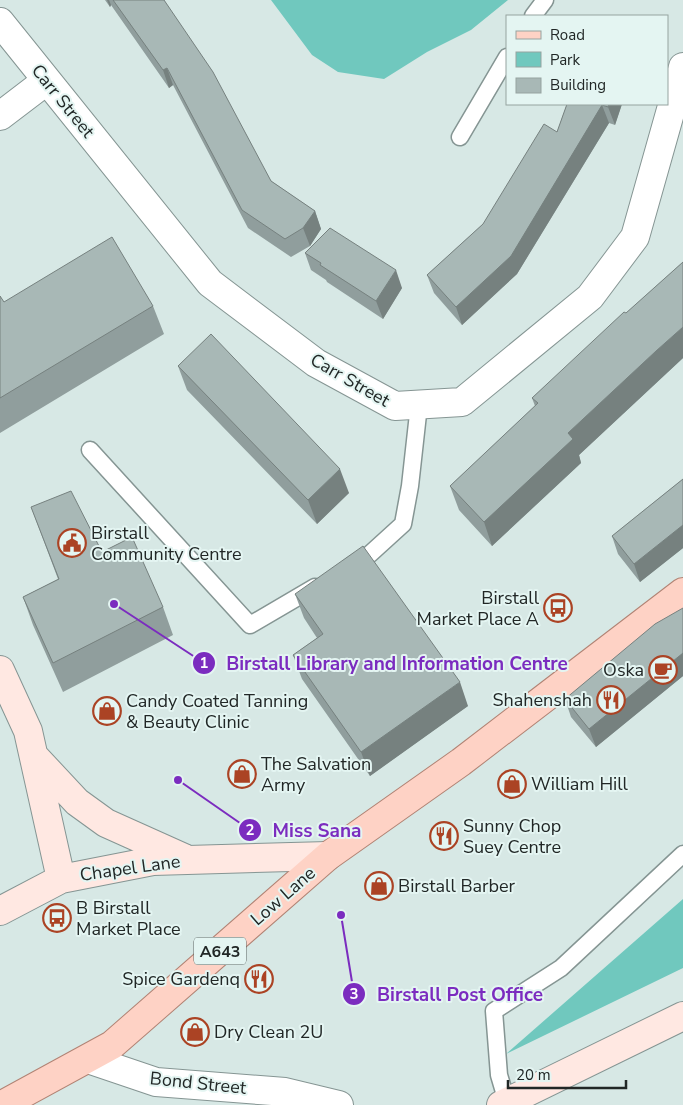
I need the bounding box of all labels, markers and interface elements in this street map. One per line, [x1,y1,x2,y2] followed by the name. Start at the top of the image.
[506,15,668,105] legend
[550,25,585,45] text: Road
[550,50,580,70] text: Park
[26,59,100,143] street label: Carr Street
[550,75,606,95] text: Building
[306,348,395,413] street label: Carr Street
[91,521,242,566] place label: Birstall Community Centre
[57,528,87,558] public building icon: Birstall Community Centre
[417,586,540,631] place label: Birstall Market Place A
[543,593,573,623] bus stop icon: Birstall Market Place A
[191,646,578,680] callout: Birstall Library and Information Centre
[226,651,568,677] text: Birstall Library and Information Centre
[199,653,209,673] text: 1
[648,655,678,685] cafe icon: Oska
[603,658,644,682] place label: Oska
[596,685,626,715] restaurant icon: Shahenshah
[492,688,592,712] place label: Shahenshah
[126,689,308,734] place label: Candy Coated Tanning & Beauty Clinic
[92,696,122,726] shop icon: Candy Coated Tanning & Beauty Clinic
[261,752,371,797] place label: The Salvation Army
[227,759,257,789] shop icon: The Salvation Army
[497,769,527,799] shop icon: William Hill
[531,772,629,796] place label: William Hill
[237,813,371,847] callout: Miss Sana
[463,814,561,859] place label: Sunny Chop Suey Centre
[273,818,361,844] text: Miss Sana
[245,820,255,840] text: 2
[429,821,459,851] restaurant icon: Sunny Chop Suey Centre
[78,849,182,887] street label: Chapel Lane
[246,861,320,931] street label: Low Lane
[364,871,394,901] shop icon: Birstall Barber
[398,874,516,898] place label: Birstall Barber
[76,896,181,941] place label: B Birstall Market Place
[42,903,72,933] bus stop icon: B Birstall Market Place
[194,938,246,964] road number: A643
[244,964,274,994] restaurant icon: Spice Gardenq
[122,967,240,991] place label: Spice Gardenq
[342,977,553,1011] callout: Birstall Post Office
[377,982,543,1008] text: Birstall Post Office
[349,984,359,1004] text: 3
[180,1017,210,1047] shop icon: Dry Clean 2U
[214,1020,323,1044] place label: Dry Clean 2U
[508,1058,626,1090] scale bar
[516,1065,551,1085] text: 20 m
[149,1066,248,1100] street label: Bond Street

